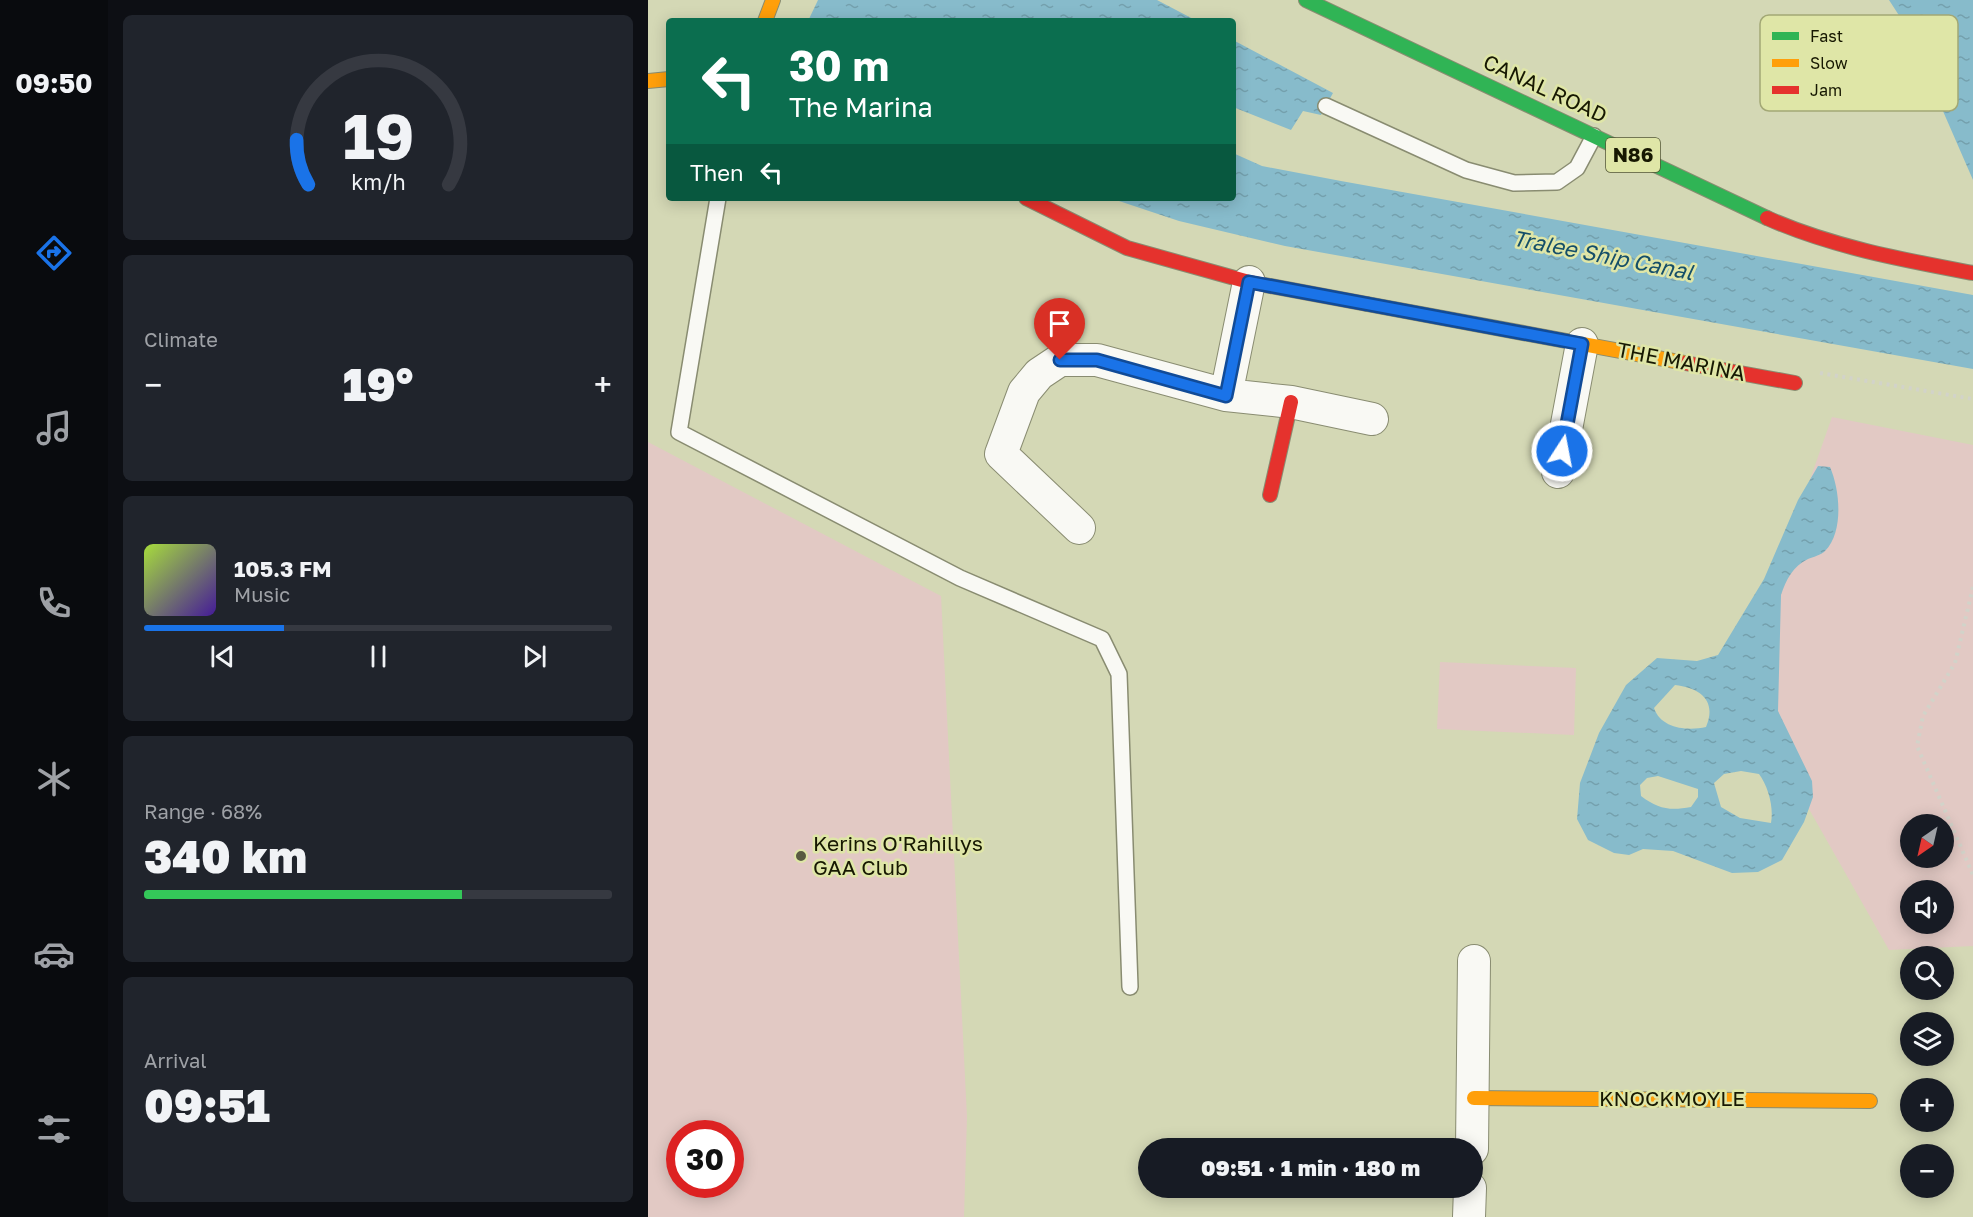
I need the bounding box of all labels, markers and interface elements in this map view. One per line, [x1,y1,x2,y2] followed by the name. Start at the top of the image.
[1760,15,1958,111] legend
[1810,26,1843,46] text: Fast
[789,40,889,90] text: 30 m
[690,42,768,120] icon: left
[1479,48,1611,128] street label: CANAL ROAD
[1810,53,1848,73] text: Slow
[15,67,93,99] text: 09:50
[1810,80,1842,100] text: Jam
[789,91,933,123] text: The Marina
[342,98,414,173] text: 19
[1606,138,1660,172] road number: N86
[755,156,788,189] icon: left
[690,159,743,186] text: Then
[351,169,405,195] text: km/h
[1511,224,1697,285] water label: Tralee Ship Canal
[33,232,75,274] icon: directions
[1034,298,1085,360] pin
[1043,307,1076,340] icon: arrive
[144,327,218,351] text: Climate
[1615,336,1748,386] street label: THE MARINA
[343,357,413,411] text: 19°
[144,365,162,404] text: −
[594,365,612,404] text: +
[33,407,75,449] icon: music
[1530,419,1594,483] position arrow
[234,555,332,582] text: 105.3 FM
[33,582,75,624] icon: phone
[234,582,290,606] text: Music
[206,640,239,673] icon: previous
[362,640,395,673] icon: pause
[518,640,551,673] icon: next
[33,758,75,800] icon: climate
[144,799,262,823] text: Range · 68%
[1900,814,1954,868] north arrow
[1900,814,1954,1198] map controls
[144,829,307,883] text: 340 km
[813,830,983,880] place label: Kerins O'Rahillys GAA Club
[794,849,808,863] marker: Kerins O'Rahillys GAA Club
[1900,880,1954,934] button: sound
[33,933,75,975] icon: car
[1900,946,1954,1000] button: search
[1900,1012,1954,1066] button: layers
[144,1048,207,1072] text: Arrival
[144,1078,270,1132] text: 09:51
[1900,1078,1954,1132] button: +
[1599,1085,1745,1111] street label: KNOCKMOYLE
[33,1108,75,1150] icon: filters
[666,1120,744,1198] speed limit sign: 30
[1900,1144,1954,1198] button: −
[1201,1154,1420,1181] text: 09:51 · 1 min · 180 m

